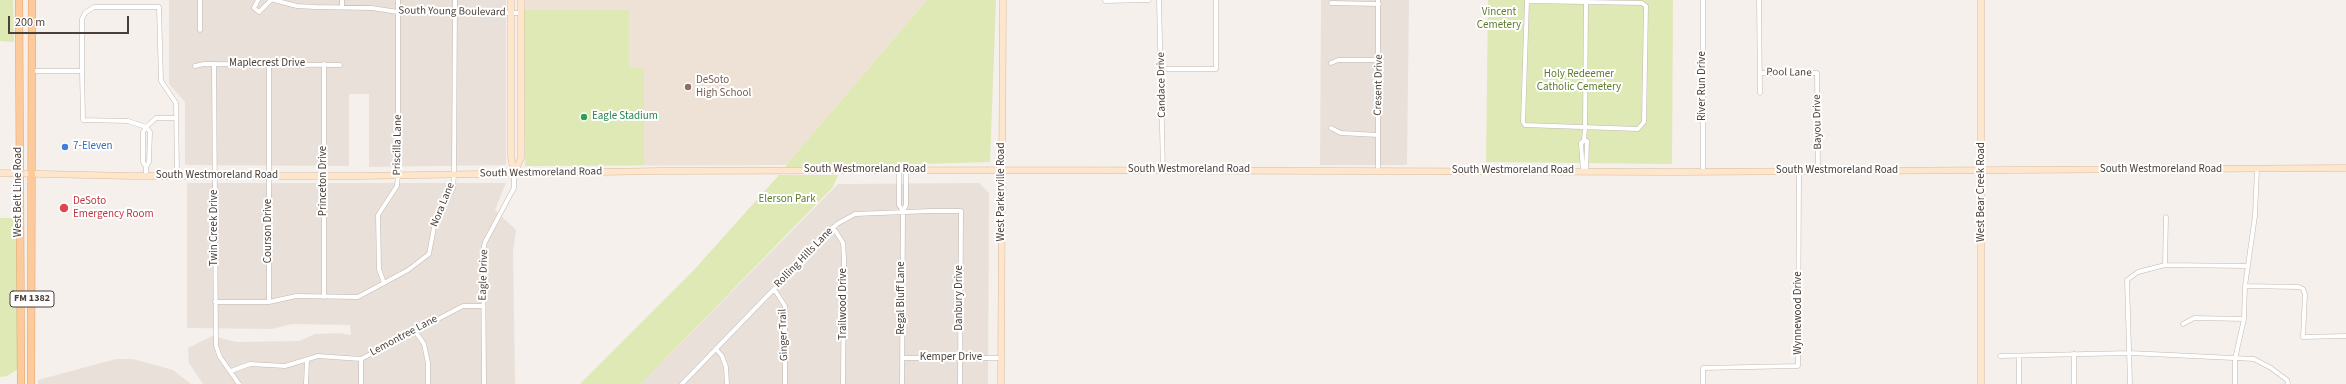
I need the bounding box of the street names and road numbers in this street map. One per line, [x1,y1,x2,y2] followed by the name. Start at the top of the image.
[398,4,506,20] street label: South Young Boulevard
[1696,51,1710,121] street label: River Run Drive
[1155,52,1169,118] street label: Candace Drive
[1372,54,1386,116] street label: Cresent Drive
[229,57,305,71] street label: Maplecrest Drive
[1766,66,1812,80] street label: Pool Lane
[1811,94,1825,150] street label: Bayou Drive
[391,114,405,176] street label: Priscilla Lane
[995,142,1009,242] street label: West Parkerville Road
[1975,142,1989,242] street label: West Bear Creek Road
[317,146,331,216] street label: Princeton Drive
[12,147,26,237] street label: West Belt Line Road
[804,163,926,177] street label: South Westmoreland Road
[1128,163,1250,177] street label: South Westmoreland Road
[2100,163,2222,177] street label: South Westmoreland Road
[1452,164,1574,178] street label: South Westmoreland Road
[1776,164,1898,178] street label: South Westmoreland Road
[480,165,602,181] street label: South Westmoreland Road
[156,169,278,183] street label: South Westmoreland Road
[428,181,458,229] street label: Nora Lane
[208,190,222,266] street label: Twin Creek Drive
[262,199,276,263] street label: Courson Drive
[772,225,836,291] street label: Rolling Hills Lane
[477,249,491,301] street label: Eagle Drive
[895,261,909,335] street label: Regal Bluff Lane
[953,265,967,331] street label: Danbury Drive
[837,268,851,340] street label: Trailwood Drive
[1792,271,1806,355] street label: Wynnewood Drive
[10,291,54,307] road number: FM 1382
[776,309,792,361] street label: Ginger Trail
[368,313,440,359] street label: Lemontree Lane
[920,351,982,365] street label: Kemper Drive

